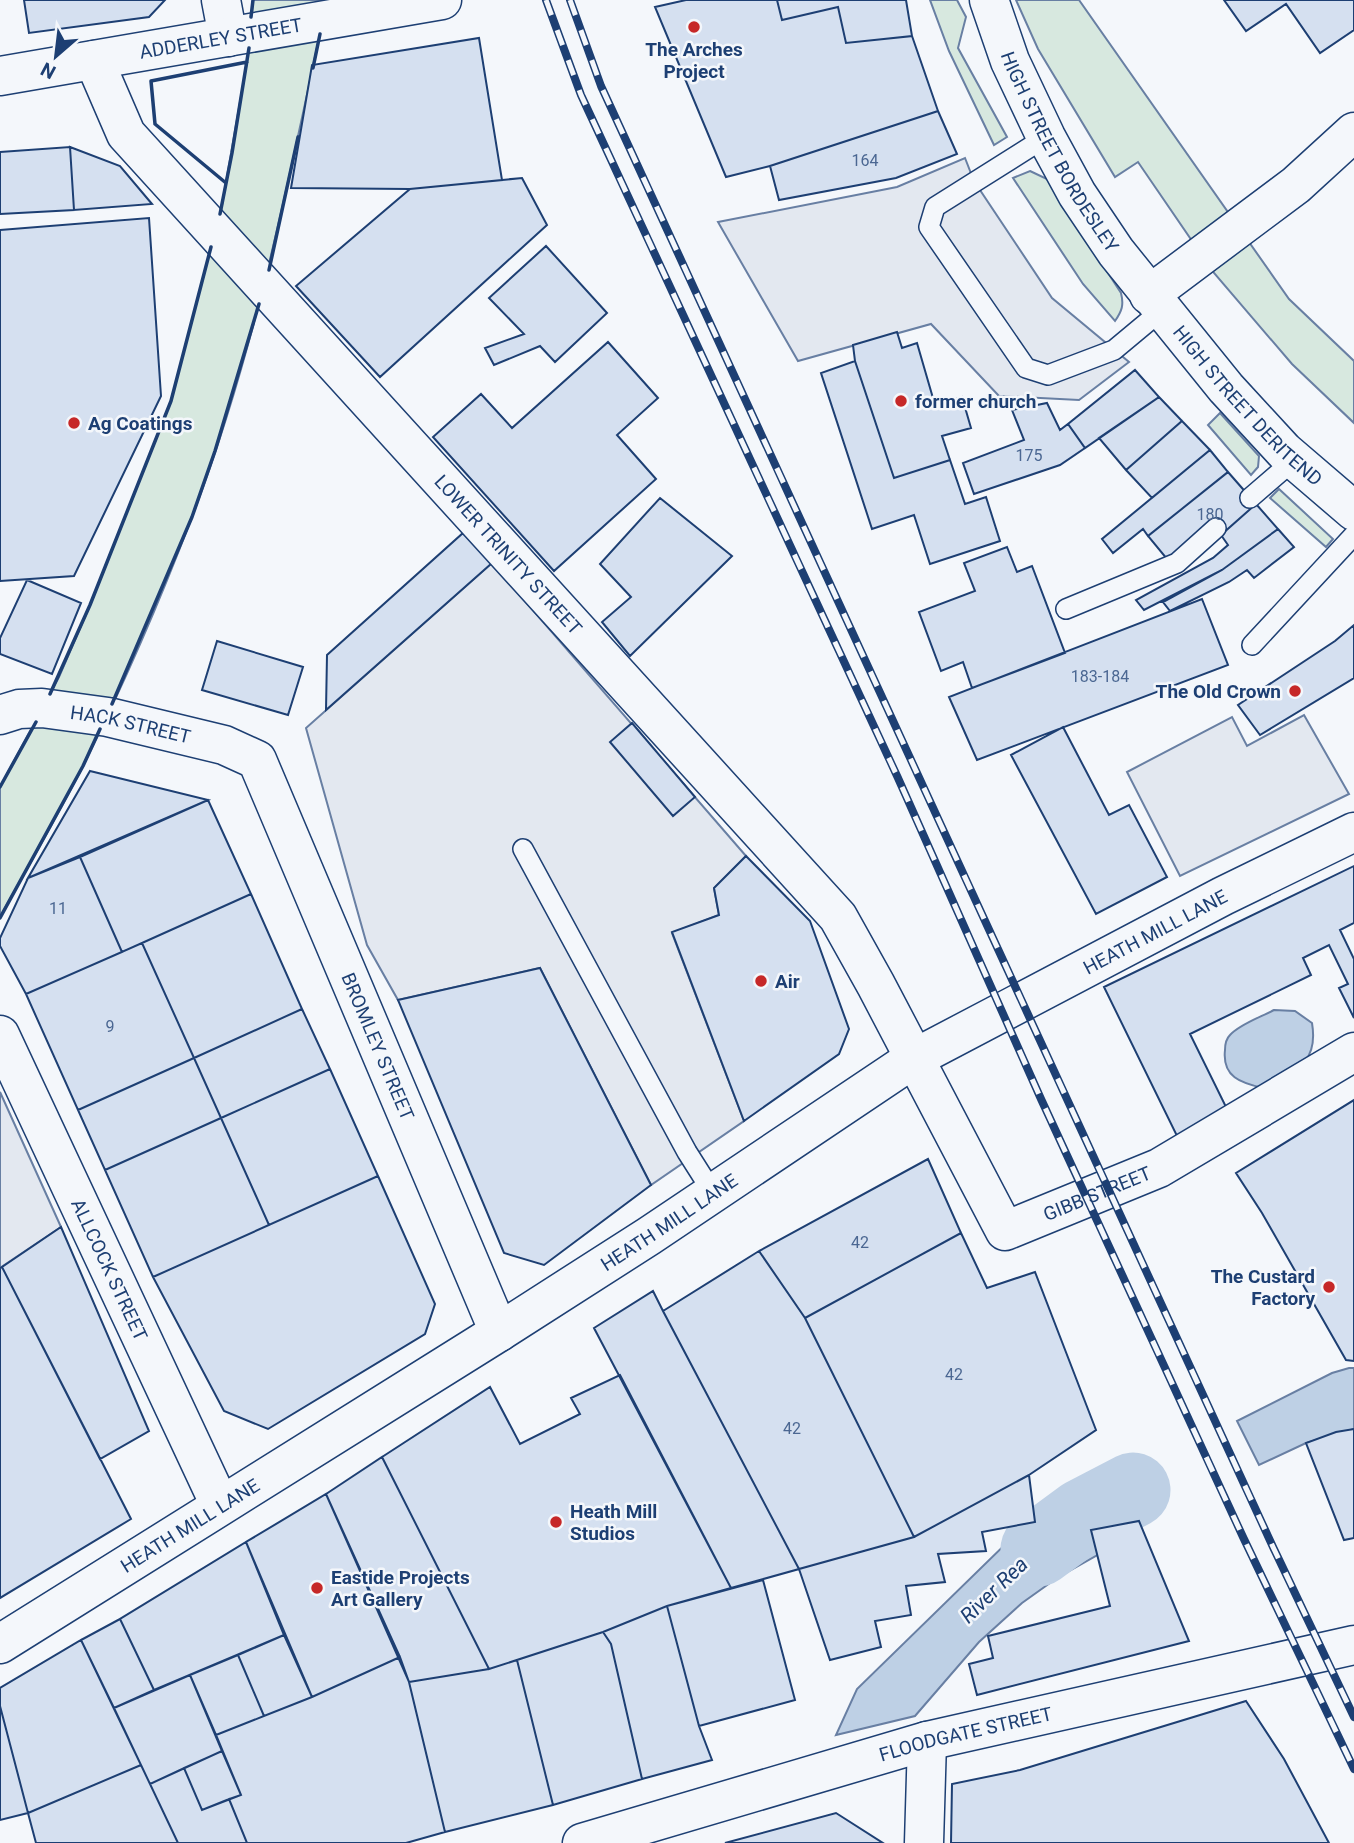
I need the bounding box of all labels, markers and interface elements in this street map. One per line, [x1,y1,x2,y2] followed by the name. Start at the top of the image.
[138,13,304,64] street label: ADDERLEY STREET
[686,19,702,35] marker: The Arches Project
[21,21,91,91] north arrow
[645,38,743,83] place label: The Arches Project
[996,49,1124,257] street label: HIGH STREET BORDESLEY
[37,57,60,84] text: N
[852,151,878,170] house number: 164
[1168,321,1327,491] street label: HIGH STREET DERITEND
[915,390,1036,413] place label: former church
[893,393,909,409] marker: former church
[88,412,193,435] place label: Ag Coatings
[66,415,82,431] marker: Ag Coatings
[1016,446,1042,465] house number: 175
[429,470,587,640] street label: LOWER TRINITY STREET
[1197,505,1223,524] house number: 180
[1071,667,1129,686] house number: 183-184
[1156,680,1281,703] place label: The Old Crown
[1287,683,1303,699] marker: The Old Crown
[69,701,193,749] street label: HACK STREET
[1079,885,1231,979] street label: HEATH MILL LANE
[49,899,67,918] house number: 11
[336,969,419,1124] street label: BROMLEY STREET
[775,970,800,993] place label: Air
[753,973,769,989] marker: Air
[106,1017,115,1036] house number: 9
[1040,1162,1154,1226] street label: GIBB STREET
[597,1169,742,1276] street label: HEATH MILL LANE
[66,1195,152,1345] street label: ALLCOCK STREET
[851,1233,869,1252] house number: 42
[1211,1265,1315,1310] place label: The Custard Factory
[1321,1279,1337,1295] marker: The Custard Factory
[945,1365,963,1384] house number: 42
[783,1419,801,1438] house number: 42
[117,1474,264,1578] street label: HEATH MILL LANE
[570,1500,657,1545] place label: Heath Mill Studios
[548,1514,564,1530] marker: Heath Mill Studios
[955,1552,1033,1628] water label: River Rea
[331,1566,470,1611] place label: Eastide Projects Art Gallery
[309,1580,325,1596] marker: Eastide Projects Art Gallery
[876,1702,1054,1767] street label: FLOODGATE STREET

